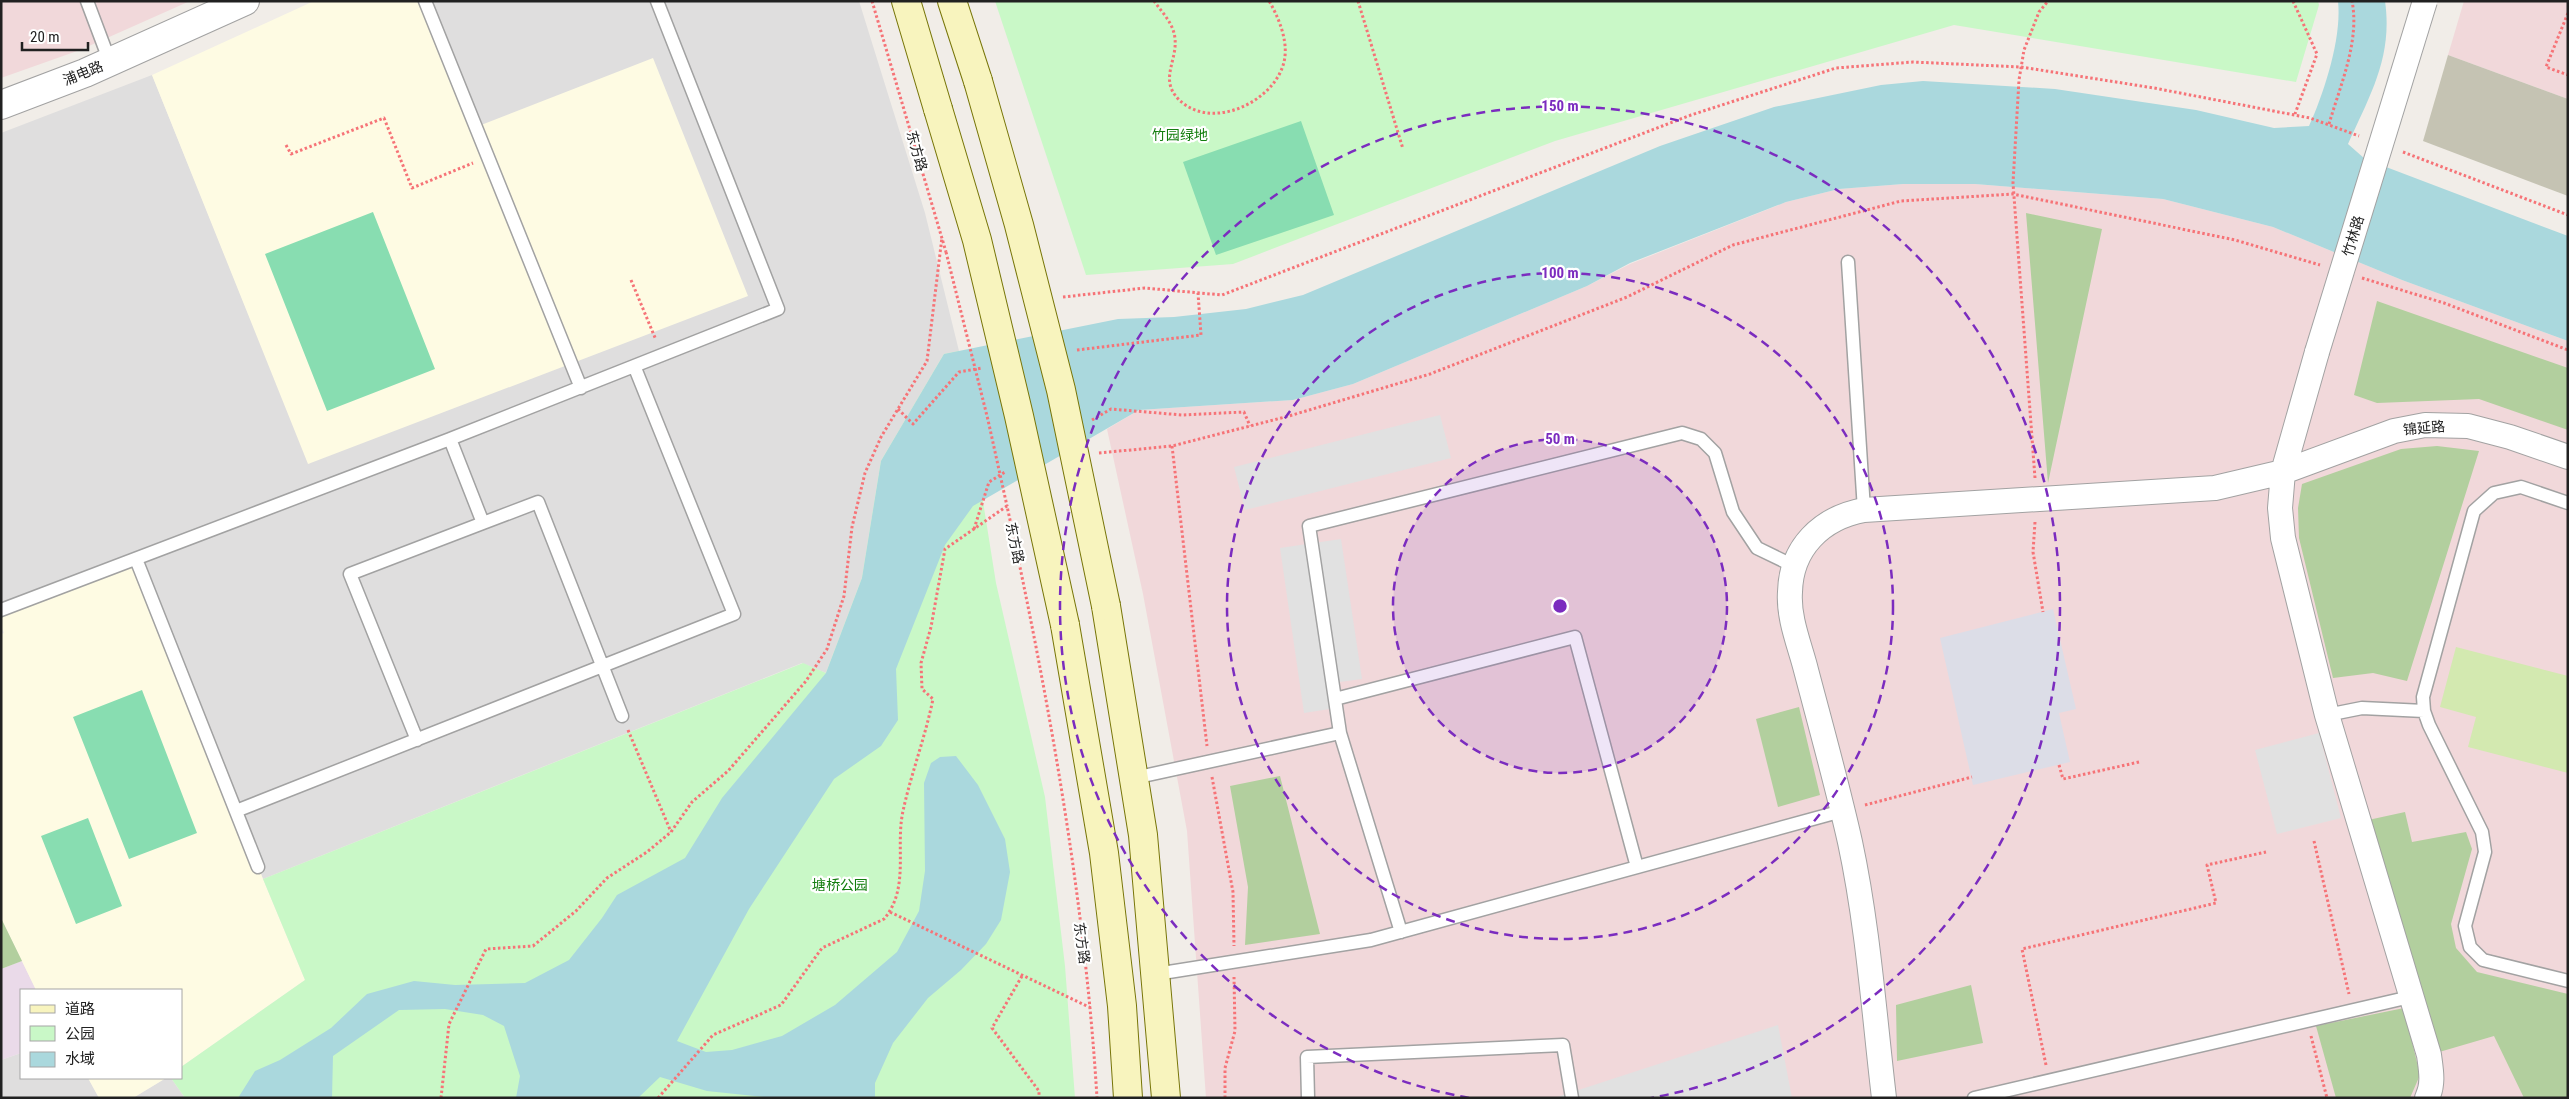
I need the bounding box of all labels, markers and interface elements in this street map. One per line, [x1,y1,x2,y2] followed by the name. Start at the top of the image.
[22,20,89,52] scale bar
[30,28,60,46] text: 20 m
[61,58,105,88] street label: 浦电路
[1541,97,1579,115] text: 150 m
[1152,127,1208,143] park label: 竹园绿地
[904,129,930,173] street label: 东方路
[2339,214,2367,258] street label: 竹林路
[1541,264,1579,282] text: 100 m
[2402,418,2446,438] street label: 锦延路
[1545,430,1575,448] text: 50 m
[1003,521,1027,565] street label: 东方路
[1551,597,1569,615] centre of rings
[812,877,868,893] park label: 塘桥公园
[1071,921,1093,965] street label: 东方路
[20,989,182,1079] legend
[65,1000,95,1018] text: 道路
[65,1025,95,1043] text: 公园
[65,1050,95,1068] text: 水域

